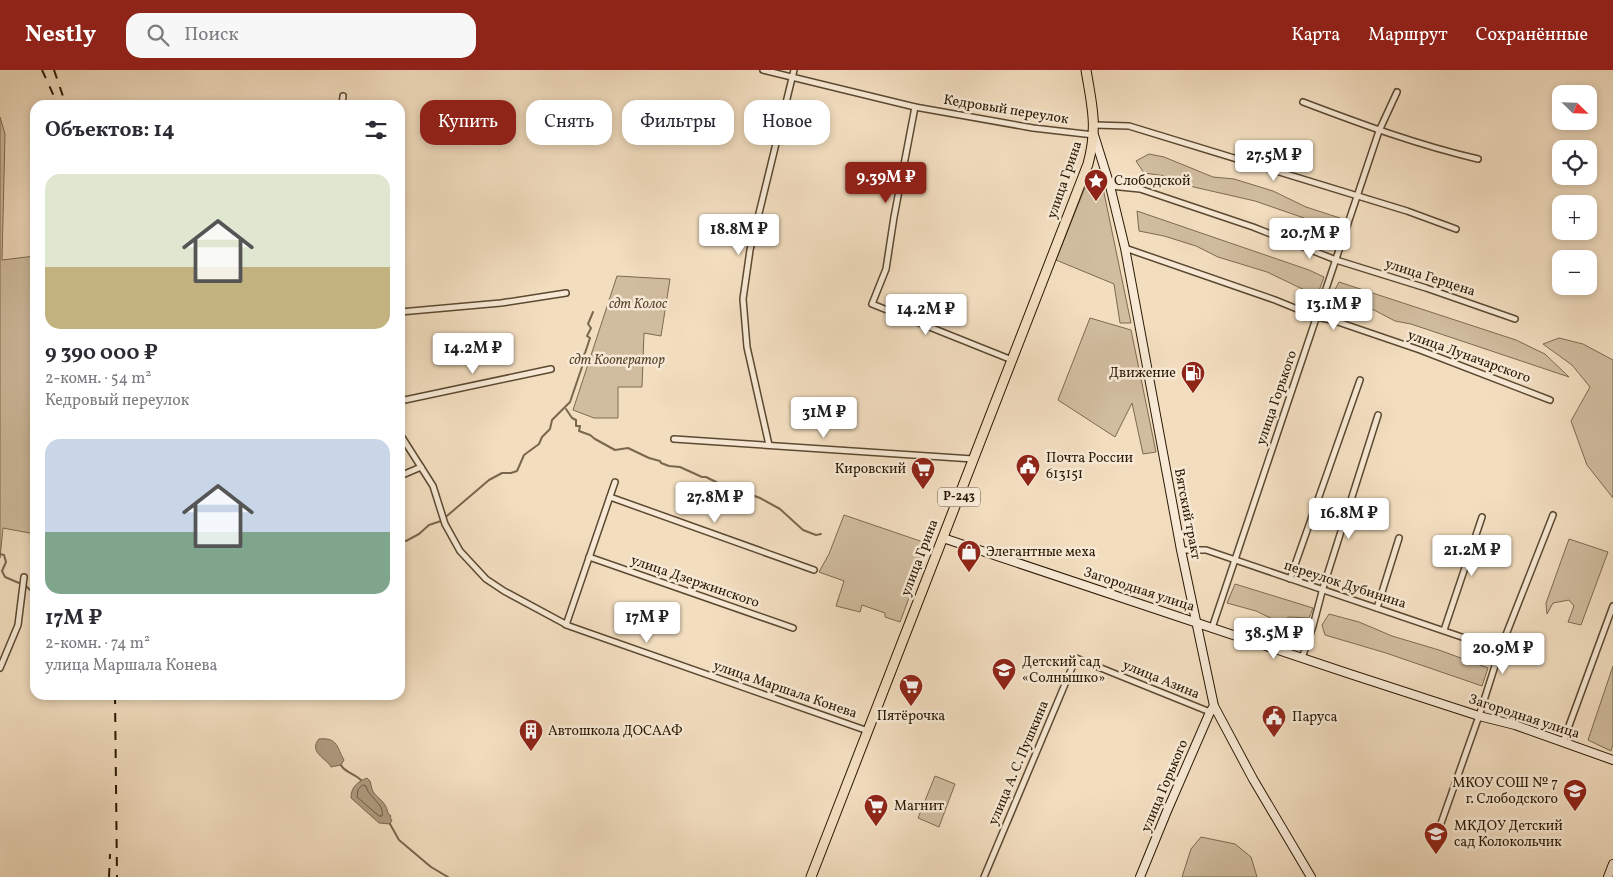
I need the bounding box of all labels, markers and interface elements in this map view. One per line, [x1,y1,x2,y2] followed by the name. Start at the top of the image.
[126,13,476,58] search box
[25,18,96,52] text: Nestly
[144,21,172,49] icon: search
[184,22,239,48] text: Поиск
[1291,23,1340,48] text: Карта
[1368,23,1448,48] text: Маршрут
[1476,23,1588,48] text: Сохранённые
[1552,85,1598,130] north arrow
[1552,85,1597,295] map controls
[942,91,1070,129] street label: Кедровый переулок
[420,100,516,145] chip: Купить
[526,100,612,145] chip: Снять
[622,100,734,145] chip: Фильтры
[744,100,830,145] chip: Новое
[45,116,175,145] text: Объектов: 14
[362,116,390,144] icon: filters
[1043,139,1087,221] street label: улица Грина
[1228,140,1320,182] pin: 27.5M ₽
[1552,140,1597,185] button: locate
[1246,145,1302,167] text: 27.5M ₽
[840,162,932,204] pin: 9.39M ₽
[856,167,916,189] text: 9.39M ₽
[1083,168,1109,202] place icon: Слободской
[1114,172,1191,191] place label: Слободской
[1552,195,1597,240] button: +
[173,206,263,296] icon: home
[693,214,785,256] pin: 18.8M ₽
[1264,218,1356,260] pin: 20.7M ₽
[710,219,768,241] text: 18.8M ₽
[1280,223,1340,245] text: 20.7M ₽
[1552,250,1597,295] button: −
[1382,254,1478,302] street label: улица Герцена
[1288,288,1380,331] pin: 13.1M ₽
[880,294,972,336] pin: 14.2M ₽
[1306,294,1362,316] text: 13.1M ₽
[609,295,667,314] park label: сдт Колос
[897,299,955,321] text: 14.2M ₽
[1405,326,1533,388] street label: улица Луначарского
[427,332,519,375] pin: 14.2M ₽
[444,338,502,360] text: 14.2M ₽
[45,339,158,368] text: 9 390 000 ₽
[1252,348,1302,448] street label: улица Горького
[569,351,665,370] park label: сдт Кооператор
[1180,360,1206,394] fuel station icon: Движение
[1109,364,1176,383] place label: Движение
[45,368,151,390] text: 2-комн. · 54 m²
[45,390,189,412] text: Кедровый переулок
[789,396,859,439] pin: 31M ₽
[802,402,846,424] text: 31M ₽
[1046,449,1133,484] place label: Почта России 613151
[1015,453,1041,487] public building icon: Почта России 613151
[910,456,936,490] supermarket icon: Кировский
[835,460,906,479] place label: Кировский
[1169,467,1205,561] street label: Вятский тракт
[173,471,263,561] icon: home
[669,482,761,524] pin: 27.8M ₽
[686,487,744,509] text: 27.8M ₽
[938,488,980,507] road number: Р-243
[1303,498,1395,540] pin: 16.8M ₽
[1320,503,1378,525] text: 16.8M ₽
[897,517,943,599] street label: улица Грина
[1426,534,1518,577] pin: 21.2M ₽
[956,539,982,573] shop icon: Элегантные меха
[1443,540,1501,562] text: 21.2M ₽
[986,543,1096,562] place label: Элегантные меха
[628,551,762,613] street label: улица Дзержинского
[1281,556,1409,614] street label: переулок Дубинина
[1081,563,1197,617] street label: Загородная улица
[612,602,682,644] pin: 17M ₽
[45,604,102,633] text: 17M ₽
[625,607,669,629] text: 17M ₽
[1228,618,1320,660] pin: 38.5M ₽
[1245,623,1303,645] text: 38.5M ₽
[1457,632,1549,675] pin: 20.9M ₽
[45,633,150,655] text: 2-комн. · 74 m²
[1472,638,1534,660] text: 20.9M ₽
[1022,653,1105,688] place label: Детский сад «Солнышко»
[45,655,218,677] text: улица Маршала Конева
[711,656,860,724] street label: улица Маршала Конева
[1120,656,1202,704] street label: улица Азина
[991,657,1017,691] school or university icon: Детский сад «Солнышко»
[898,673,924,707] supermarket icon: Пятёрочка
[1466,690,1582,744] street label: Загородная улица
[984,698,1054,828] street label: улица А. С. Пушкина
[1261,704,1287,738] public building icon: Паруса
[877,707,945,726] place label: Пятёрочка
[1292,708,1338,727] place label: Паруса
[518,718,544,752] building icon: Автошкола ДОСААФ
[548,722,683,741] place label: Автошкола ДОСААФ
[1137,737,1193,835] street label: улица Горького
[1452,774,1558,809] place label: МКОУ СОШ № 7 г. Слободского
[1562,778,1588,812] school or university icon: МКОУ СОШ № 7 г. Слободского
[863,793,889,827] supermarket icon: Магнит
[894,797,944,816] place label: Магнит
[1454,817,1563,852] place label: МКДОУ Детский сад Колокольчик
[1423,821,1449,855] school or university icon: МКДОУ Детский сад Колокольчик

